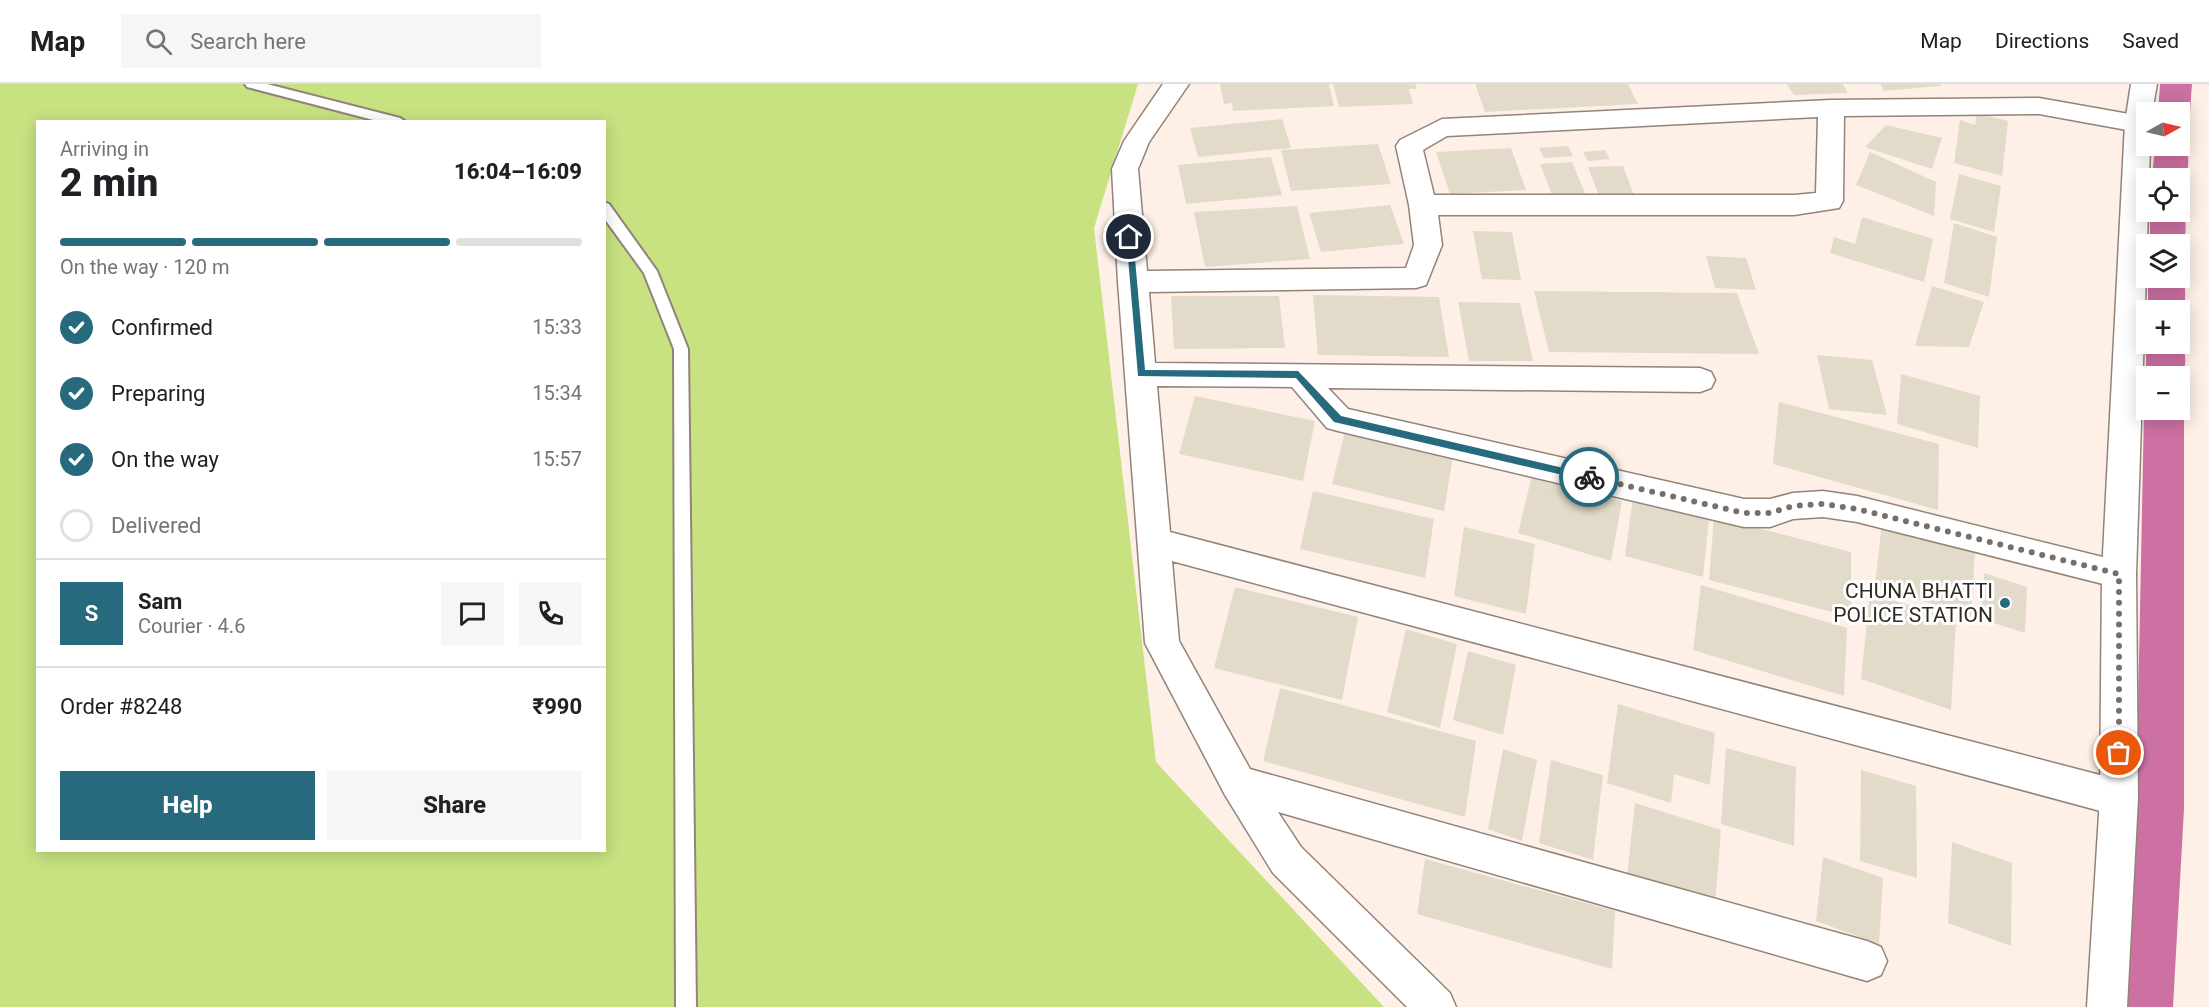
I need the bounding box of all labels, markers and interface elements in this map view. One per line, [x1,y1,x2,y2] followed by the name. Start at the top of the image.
[121,14,541,68] search box
[30,25,85,58] text: Map
[142,25,175,58] icon: search
[190,29,306,54] text: Search here
[1920,29,1962,53] text: Map
[1995,29,2089,53] text: Directions
[2122,29,2179,53] text: Saved
[2136,102,2190,156] north arrow
[2136,102,2190,420] map controls
[60,137,149,161] text: Arriving in
[454,159,582,184] text: 16:04–16:09
[60,160,158,206] text: 2 min
[2136,168,2190,222] button: locate
[1103,211,1154,262] pin
[1112,220,1145,253] icon: home
[2136,234,2190,288] button: layers
[60,255,229,279] text: On the way · 120 m
[2136,300,2190,354] button: +
[60,311,93,344] icon: check
[111,315,213,340] text: Confirmed
[532,315,582,339] text: 15:33
[2136,366,2190,420] button: −
[60,377,93,410] icon: check
[111,381,205,406] text: Preparing
[532,381,582,405] text: 15:34
[60,443,93,476] icon: check
[111,447,219,472] text: On the way
[532,447,582,471] text: 15:57
[1559,447,1619,507] courier
[1573,461,1606,494] icon: bike
[111,513,201,538] text: Delivered
[1833,579,1993,627] place label: CHUNA BHATTI POLICE STATION
[441,582,504,645] button: chat
[519,582,582,645] button: phone
[138,589,182,614] text: Sam
[1998,596,2012,610] marker: CHUNA BHATTI POLICE STATION
[85,601,98,626] text: S
[138,614,245,638] text: Courier · 4.6
[60,694,182,719] text: Order #8248
[533,694,582,719] text: ₹990
[2093,727,2144,778] pin
[2102,736,2135,769] icon: bag
[60,771,315,840] button: Help
[327,771,582,840] button: Share

